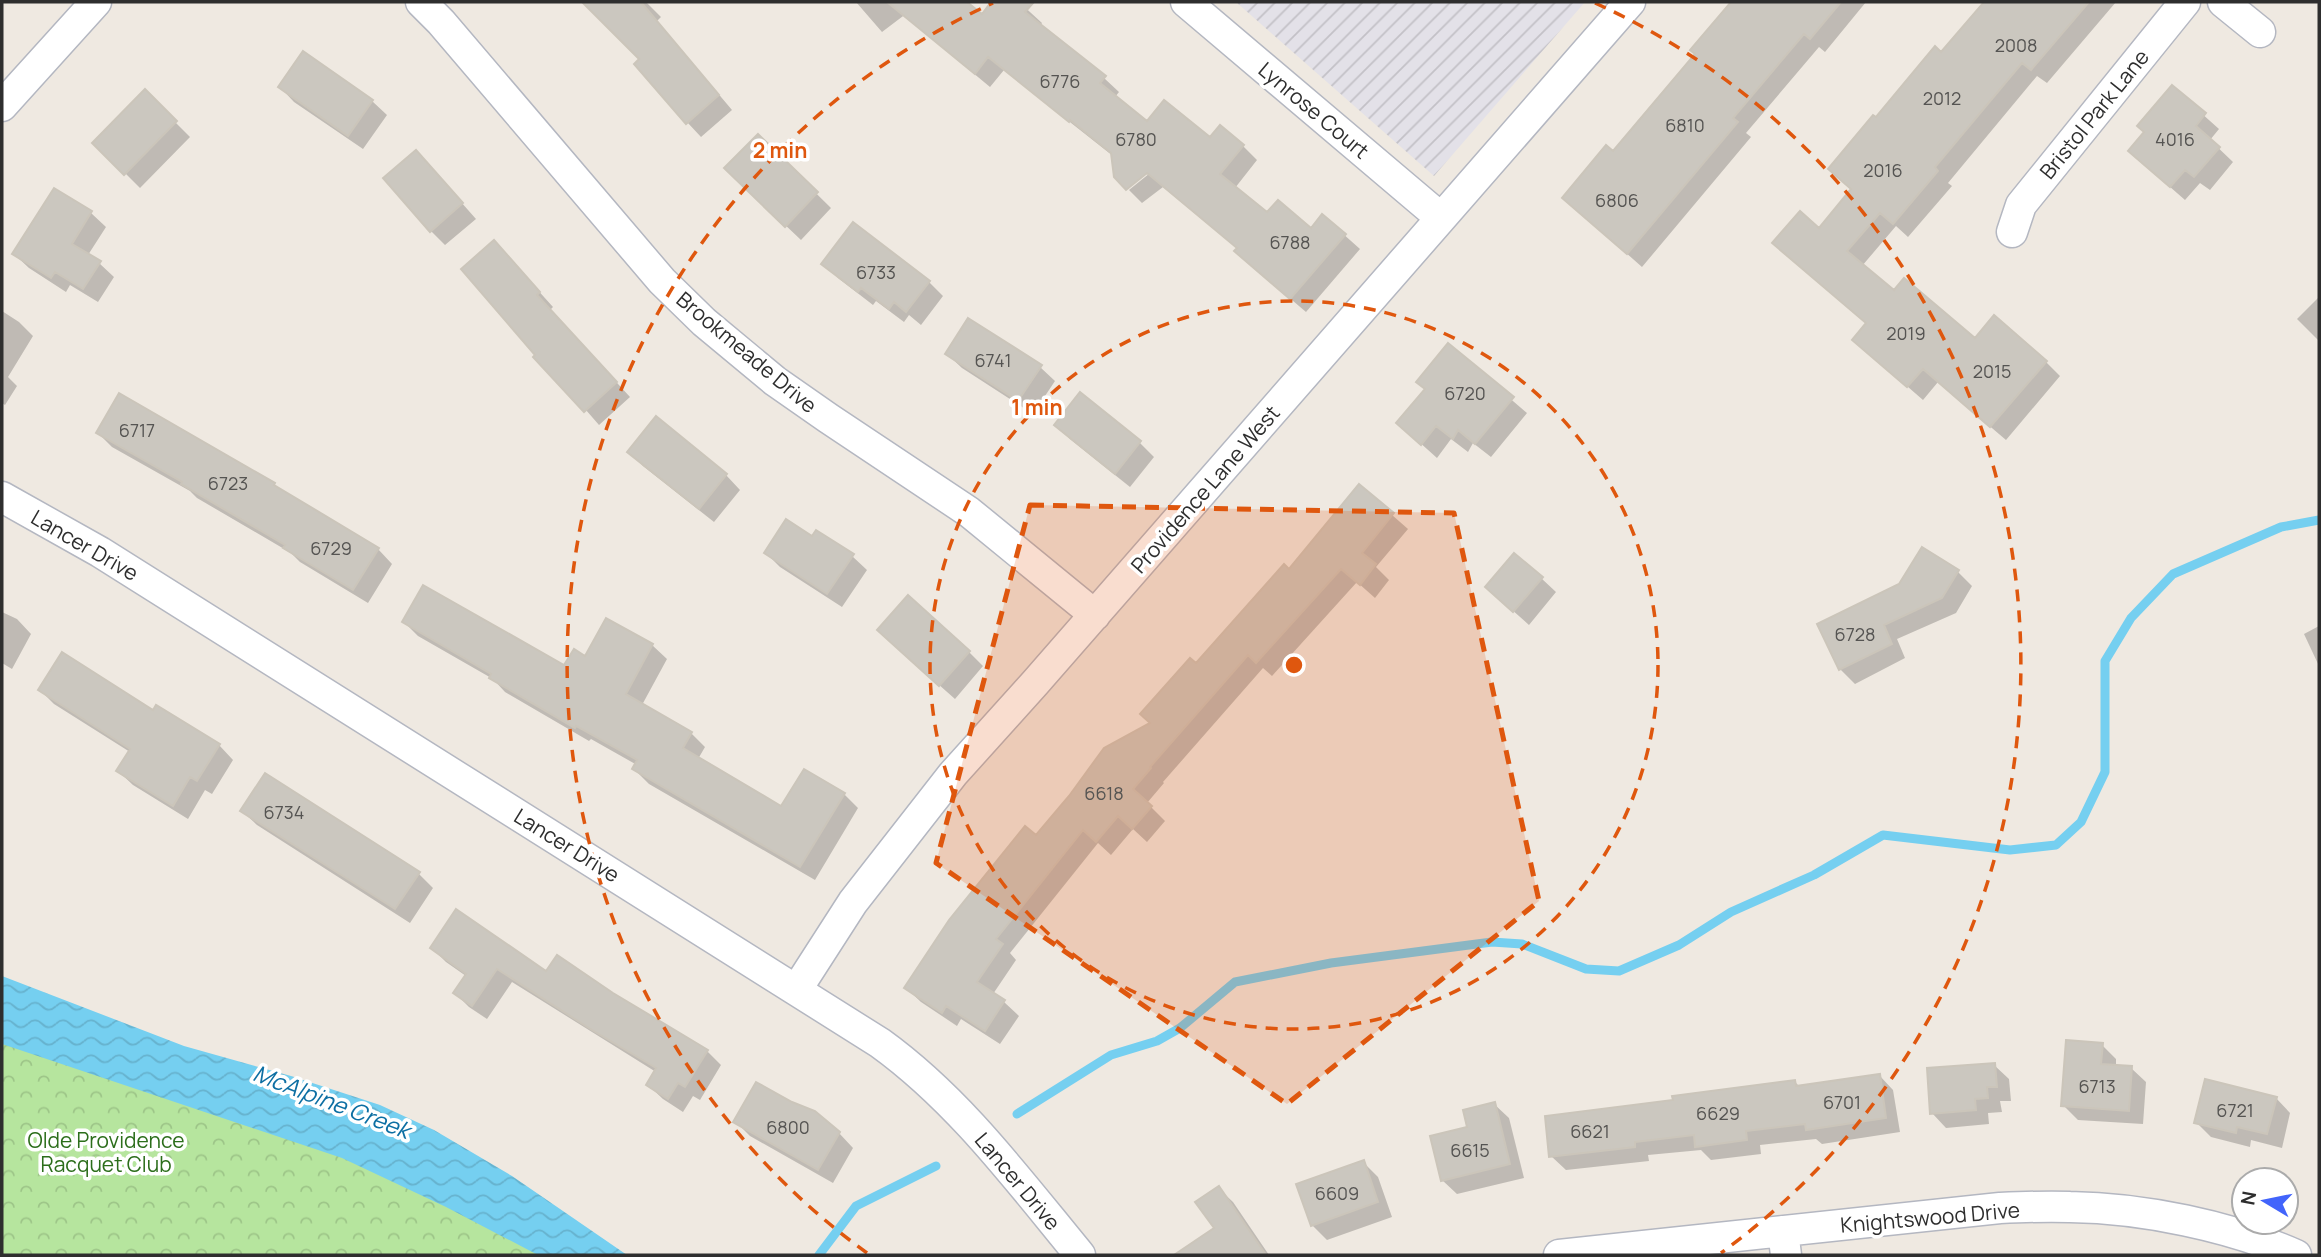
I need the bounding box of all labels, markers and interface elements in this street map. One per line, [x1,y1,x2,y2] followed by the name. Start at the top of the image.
[1995,33,2037,57] house number: 2008
[2033,43,2155,185] street label: Bristol Park Lane
[1253,55,1375,165] street label: Lynrose Court
[1040,69,1080,93] house number: 6776
[1923,86,1961,110] house number: 2012
[1665,113,1705,137] house number: 6810
[1115,127,1157,151] house number: 6780
[2155,127,2195,151] house number: 4016
[753,136,807,164] text: 2 min
[1863,158,1903,182] house number: 2016
[1595,188,1639,212] house number: 6806
[1269,230,1311,254] house number: 6788
[856,260,896,284] house number: 6733
[671,285,823,419] street label: Brookmeade Drive
[1886,321,1926,345] house number: 2019
[974,348,1012,372] house number: 6741
[1973,359,2011,383] house number: 2015
[1444,381,1486,405] house number: 6720
[1011,393,1063,421] text: 1 min
[1124,399,1286,579] street label: Providence Lane West
[119,418,155,442] house number: 6717
[208,471,248,495] house number: 6723
[26,503,144,587] street label: Lancer Drive
[310,536,352,560] house number: 6729
[1835,622,1875,646] house number: 6728
[1282,653,1306,677] centre of rings
[1084,781,1124,805] house number: 6618
[264,800,304,824] house number: 6734
[509,802,625,888] street label: Lancer Drive
[249,1056,418,1147] water label: McAlpine Creek
[2078,1074,2116,1098] house number: 6713
[1823,1090,1861,1114] house number: 6701
[2216,1098,2254,1122] house number: 6721
[1696,1101,1740,1125] house number: 6629
[766,1115,810,1139] house number: 6800
[1570,1119,1610,1143] house number: 6621
[27,1126,185,1178] park label: Olde Providence Racquet Club
[969,1126,1067,1236] street label: Lancer Drive
[1450,1138,1490,1162] house number: 6615
[2230,1166,2300,1236] north arrow
[1315,1181,1359,1205] house number: 6609
[2234,1189,2262,1207] text: N
[1839,1195,2021,1239] street label: Knightswood Drive

